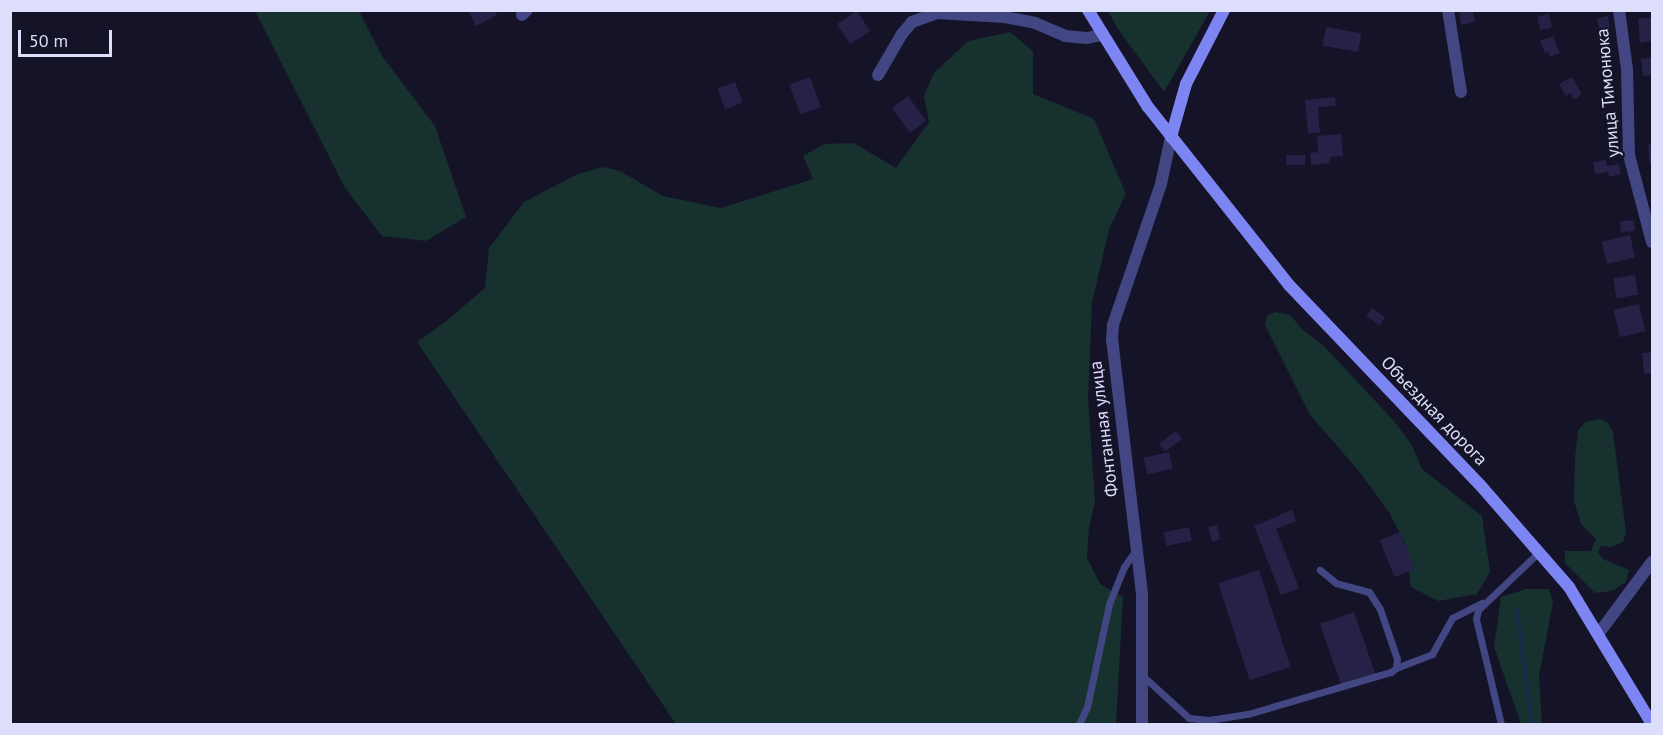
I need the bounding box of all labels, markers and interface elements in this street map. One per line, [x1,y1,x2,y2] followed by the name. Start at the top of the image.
[21,18,116,56] scale bar
[1592,27,1624,159] street label: улица Тимонюка
[29,29,68,52] text: 50 m
[1376,352,1492,470] street label: Объездная дорога
[1085,360,1123,498] street label: Фонтанная улица

